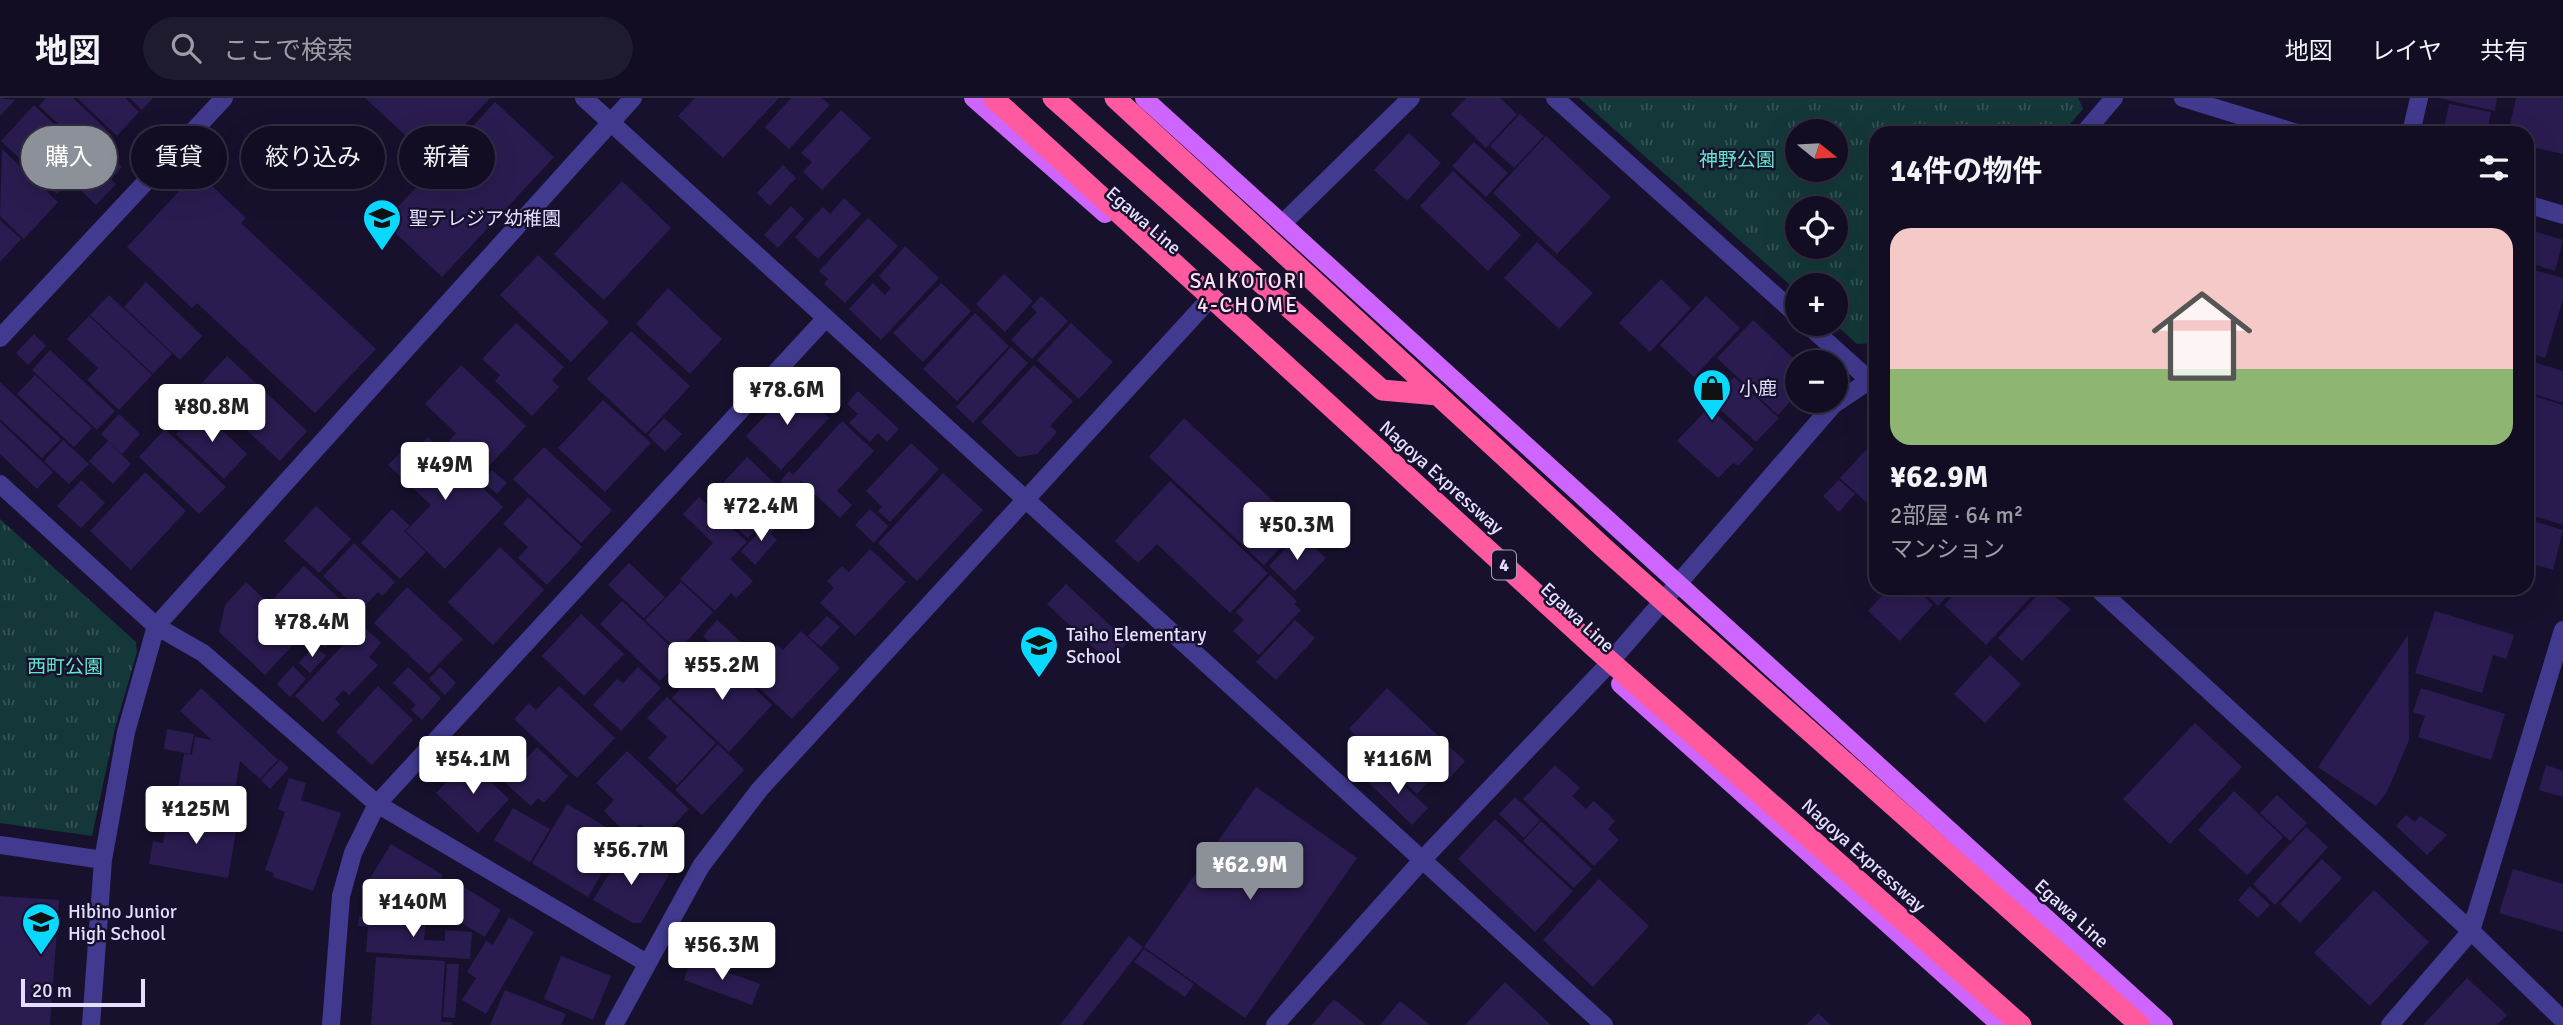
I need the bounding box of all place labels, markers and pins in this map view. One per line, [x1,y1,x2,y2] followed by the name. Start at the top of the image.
[361,197,403,252] school or university icon: 聖テレジア幼稚園
[409,207,561,231] place label: 聖テレジア幼稚園
[1691,367,1733,422] shop icon: 小鹿
[730,368,844,427] pin: ¥78.6M
[1739,377,1777,401] place label: 小鹿
[155,384,269,444] pin: ¥80.8M
[404,442,486,502] pin: ¥49M
[704,484,818,543] pin: ¥72.4M
[1240,503,1354,562] pin: ¥50.3M
[255,600,369,659] pin: ¥78.4M
[1066,623,1207,669] place label: Taiho Elementary School
[1018,624,1060,679] school or university icon: Taiho Elementary School
[665,642,779,702] pin: ¥55.2M
[416,736,530,796] pin: ¥54.1M
[1349,736,1447,796] pin: ¥116M
[147,786,245,846] pin: ¥125M
[574,828,688,887] pin: ¥56.7M
[1193,842,1307,902] pin: ¥62.9M
[364,880,462,939] pin: ¥140M
[68,900,177,946] place label: Hibino Junior High School
[20,901,62,956] school or university icon: Hibino Junior High School
[665,922,779,982] pin: ¥56.3M

